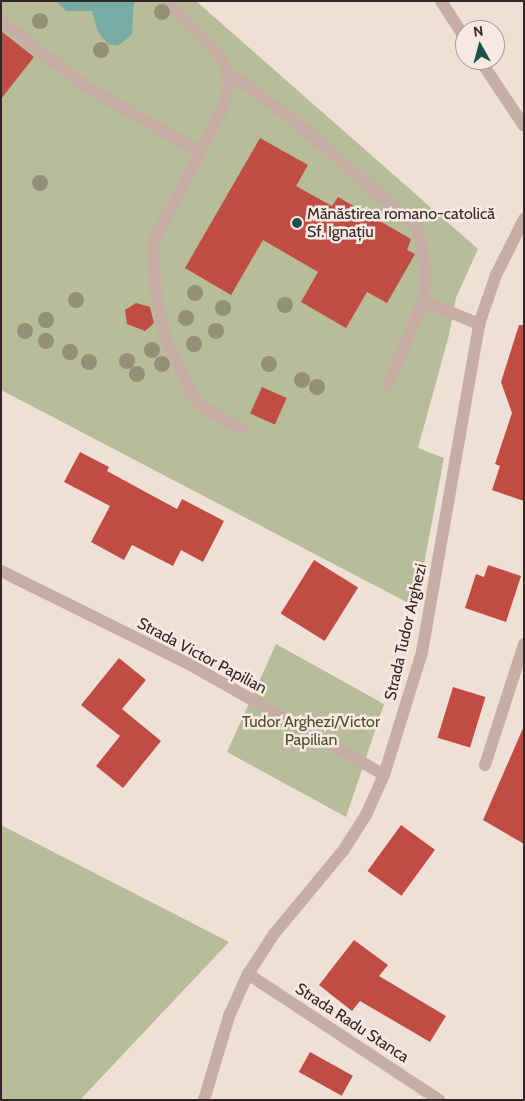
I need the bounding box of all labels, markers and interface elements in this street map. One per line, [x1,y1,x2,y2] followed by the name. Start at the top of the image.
[455,20,505,70] north arrow
[472,22,484,41] text: N
[307,204,495,242] place label: Mănăstirea romano-catolică Sf. Ignațiu
[291,217,303,229] marker: Mănăstirea romano-catolică Sf. Ignațiu
[381,562,431,702] street label: Strada Tudor Arghezi
[134,614,270,698] street label: Strada Victor Papilian
[242,712,380,750] park label: Tudor Arghezi/Victor Papilian
[292,979,412,1067] street label: Strada Radu Stanca

